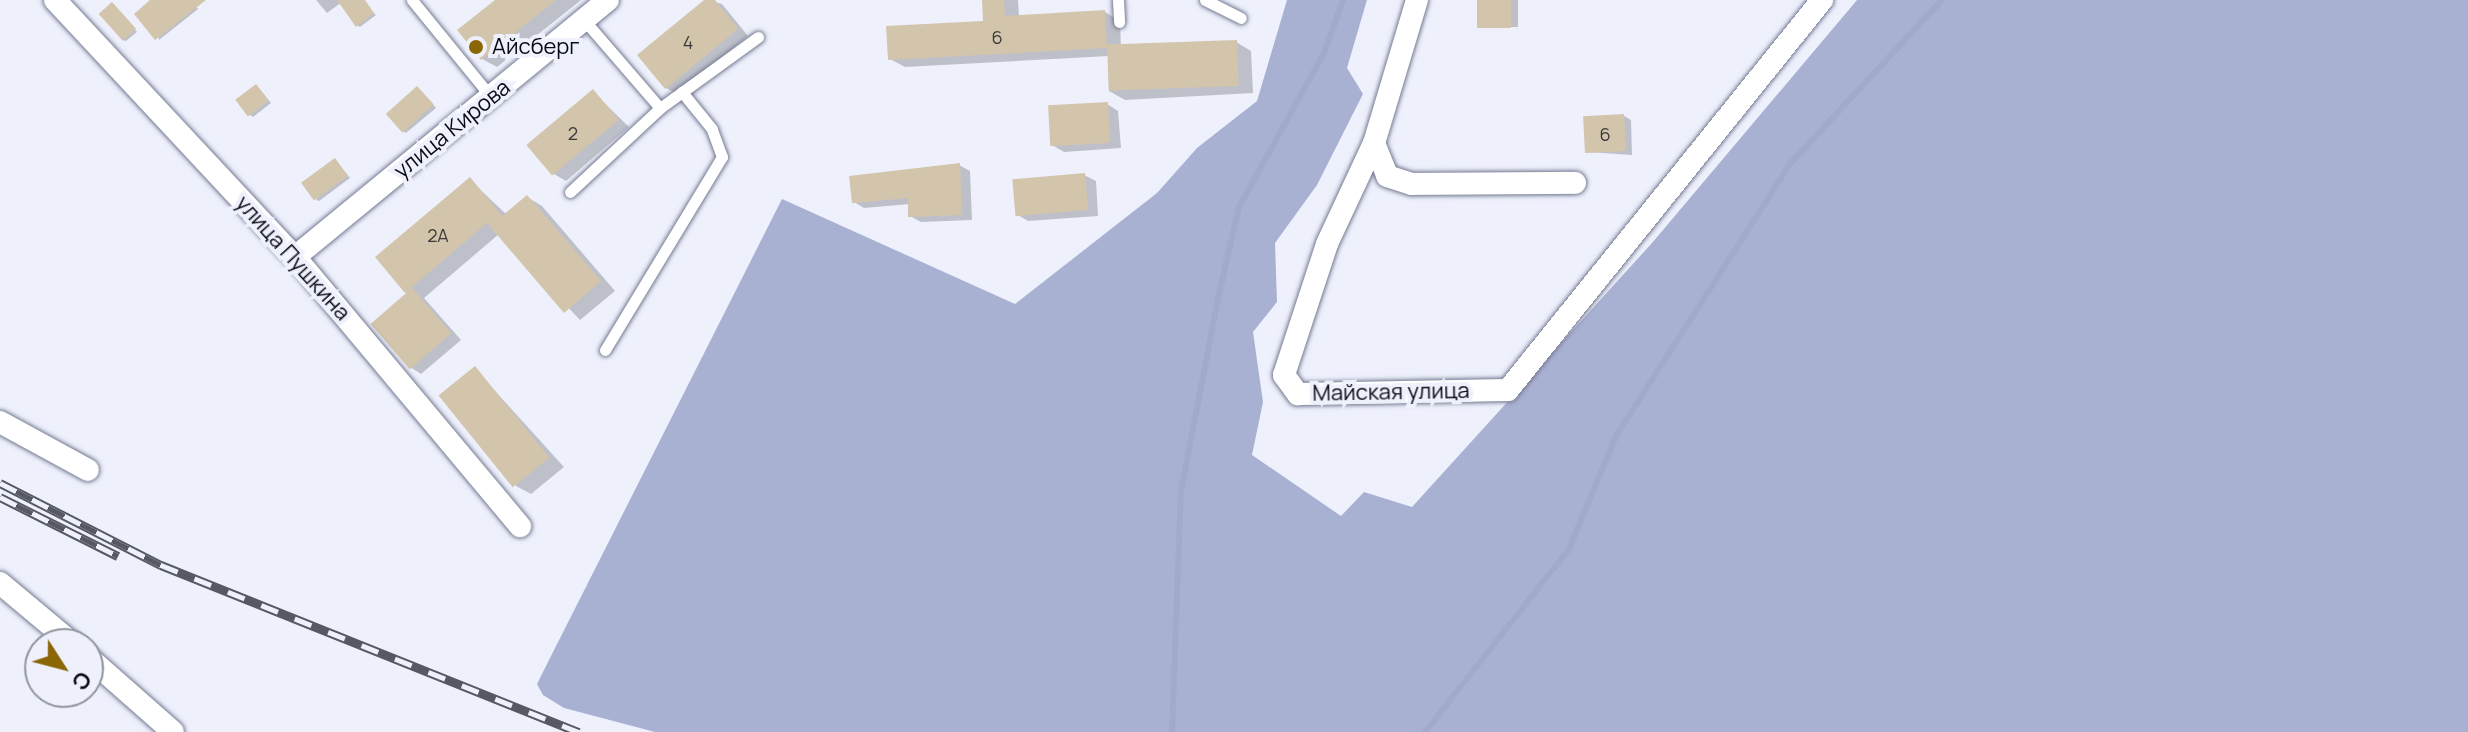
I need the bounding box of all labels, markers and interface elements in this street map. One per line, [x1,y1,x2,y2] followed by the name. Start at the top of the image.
[991,26,1003,48] house number: 6
[683,31,693,53] house number: 4
[492,34,580,60] place label: Айсберг
[467,38,485,56] marker: Айсберг
[388,74,516,184] street label: улица Кирова
[568,122,578,144] house number: 2
[1599,123,1611,145] house number: 6
[230,190,356,326] street label: улица Пушкина
[427,224,449,246] house number: 2А
[1312,377,1470,407] street label: Майская улица
[24,628,104,708] north arrow
[65,666,99,696] text: С

